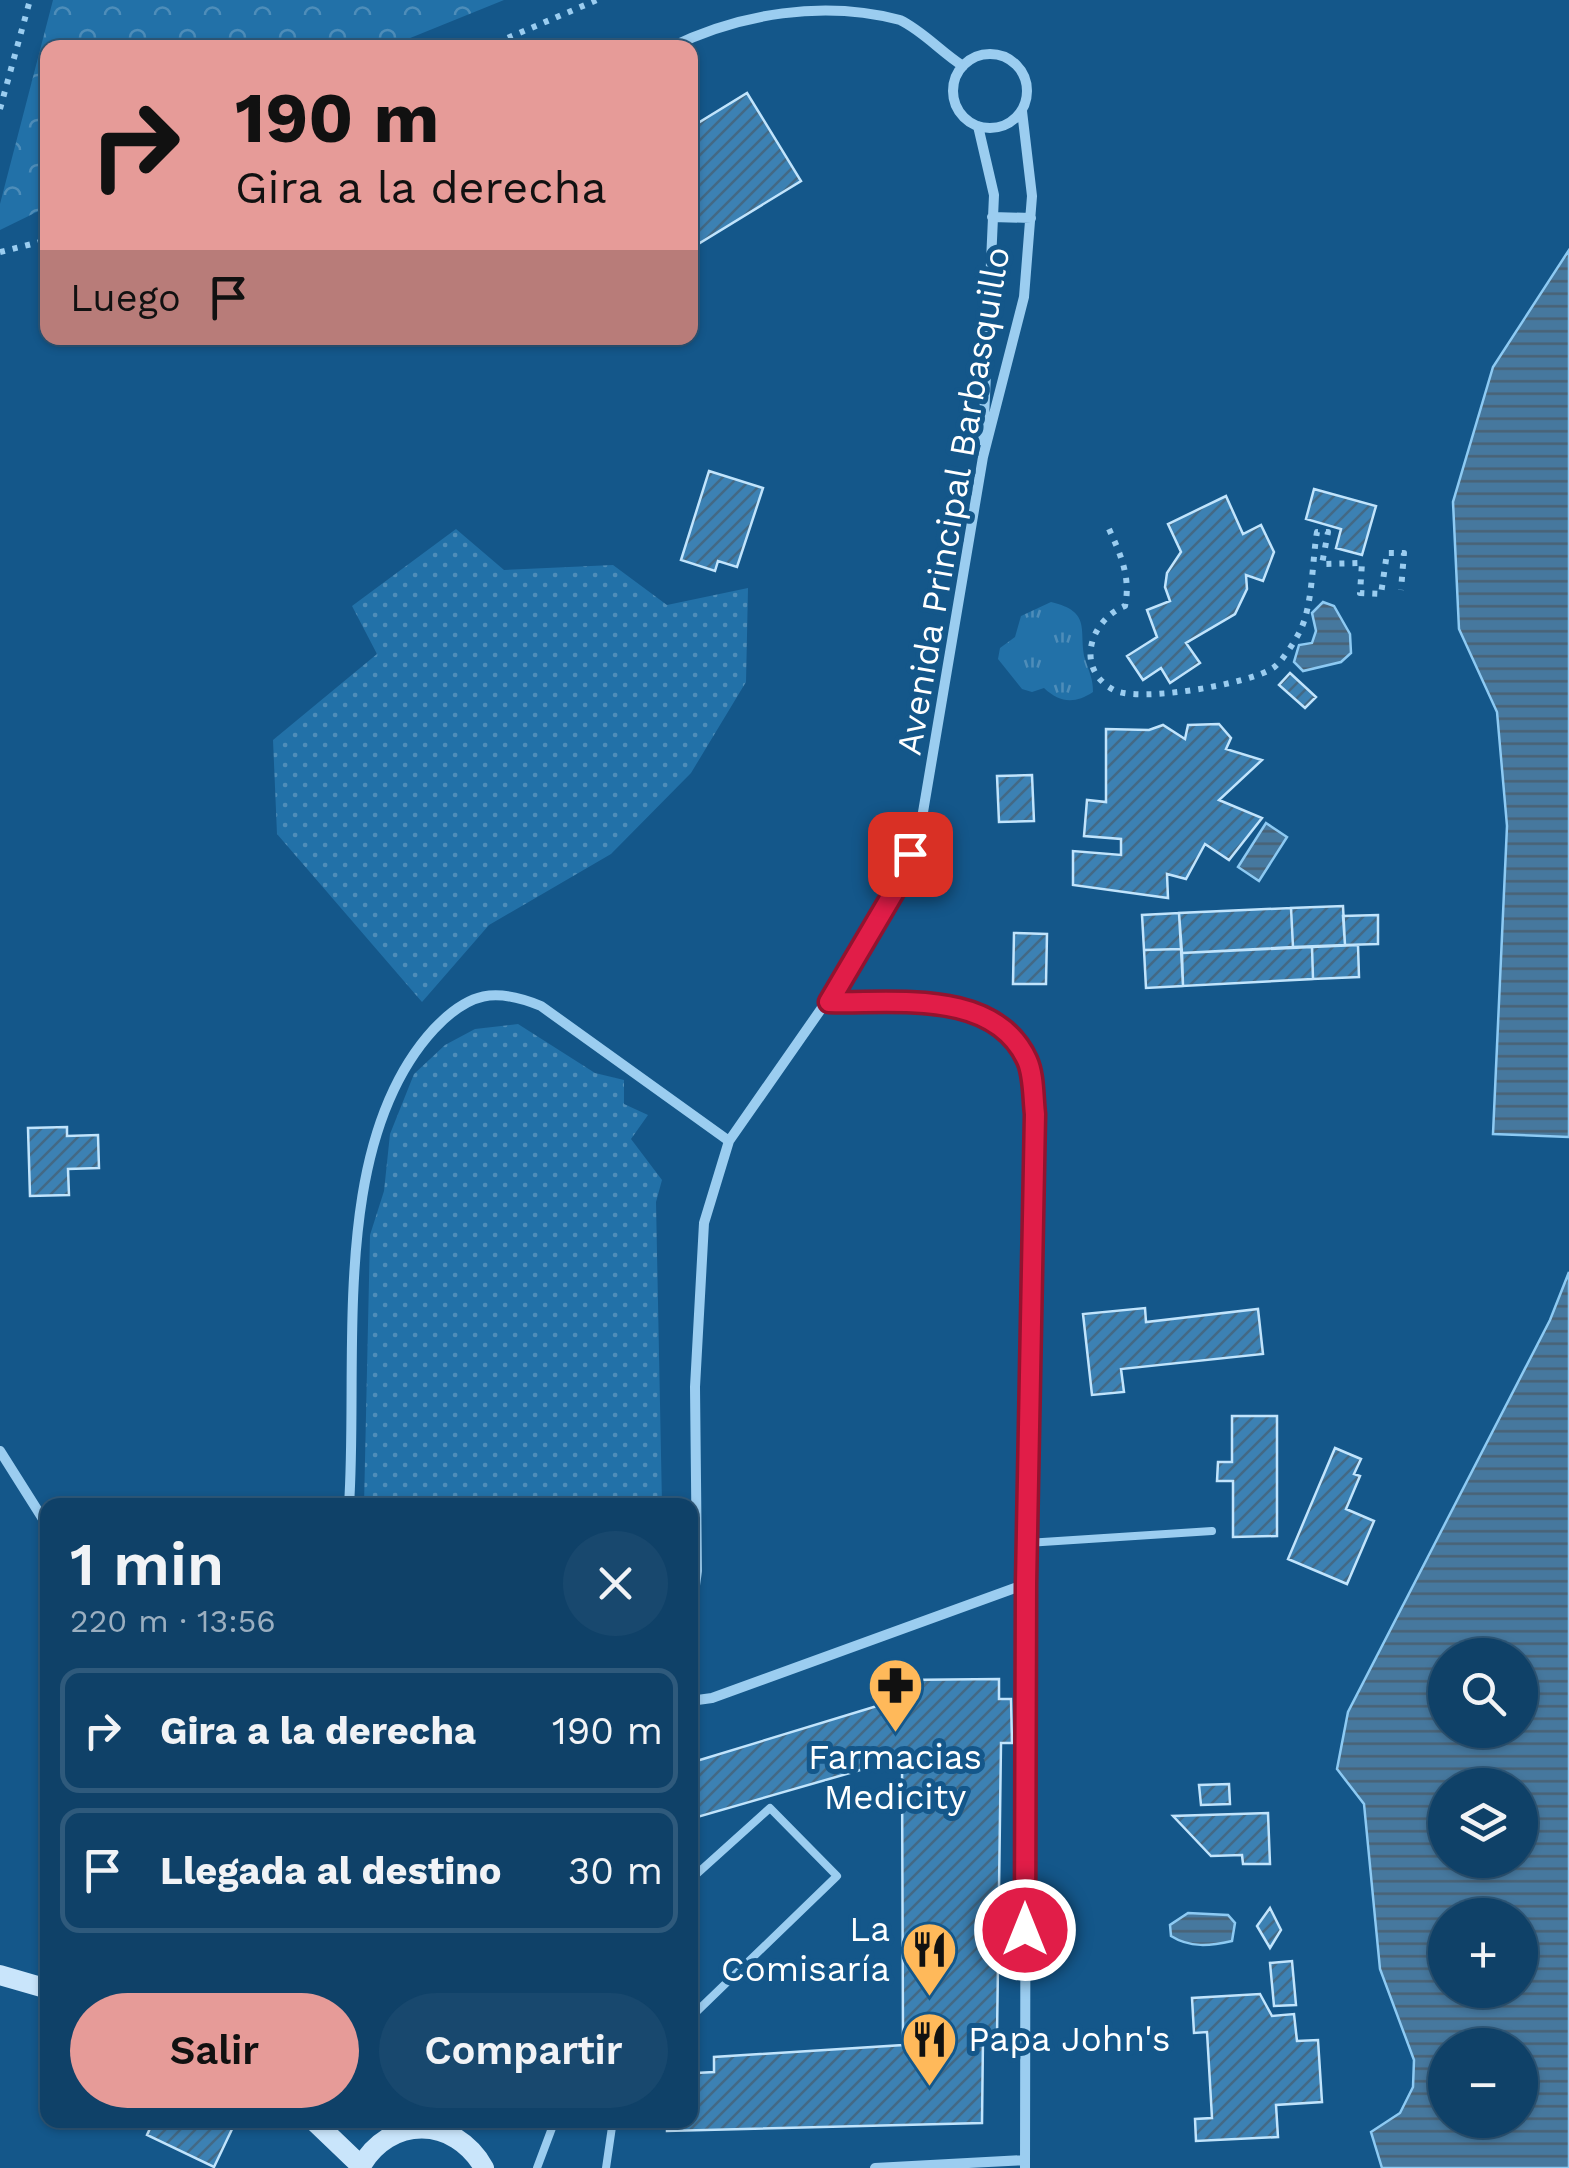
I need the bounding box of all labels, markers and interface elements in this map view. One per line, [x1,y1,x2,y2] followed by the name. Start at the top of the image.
[235,77,439,159] text: 190 m
[70,80,200,210] icon: right
[235,161,607,214] text: Gira a la derecha
[888,244,1018,758] street label: Avenida Principal Barbasquillo
[201,270,256,325] icon: arrive
[70,276,181,320] text: Luego
[868,812,953,897] pin
[883,827,938,882] icon: arrive
[70,1529,224,1600] text: 1 min
[563,1531,668,1636] button: close
[70,1602,276,1640] text: 220 m · 13:56
[1428,1638,1538,2138] map controls
[1428,1638,1538,1748] button: search
[865,1656,925,1735] pharmacy icon: Farmacias Medicity
[75,1703,130,1758] icon: right
[160,1709,476,1753] text: Gira a la derecha
[552,1709,663,1753] text: 190 m
[808,1736,982,1818] place label: Farmacias Medicity
[1428,1768,1538,1878] button: layers
[75,1843,130,1898] icon: arrive
[160,1849,502,1893] text: Llegada al destino
[568,1849,663,1893] text: 30 m
[973,1878,1077,1982] position arrow
[1428,1898,1538,2008] button: +
[721,1908,890,1990] place label: La Comisaría
[899,1919,959,1998] restaurant icon: La Comisaría
[70,1993,359,2108] button: Salir
[379,1993,668,2108] button: Compartir
[899,2009,959,2088] restaurant icon: Papa John's
[968,2018,1170,2060] place label: Papa John's
[1428,2028,1538,2138] button: −

